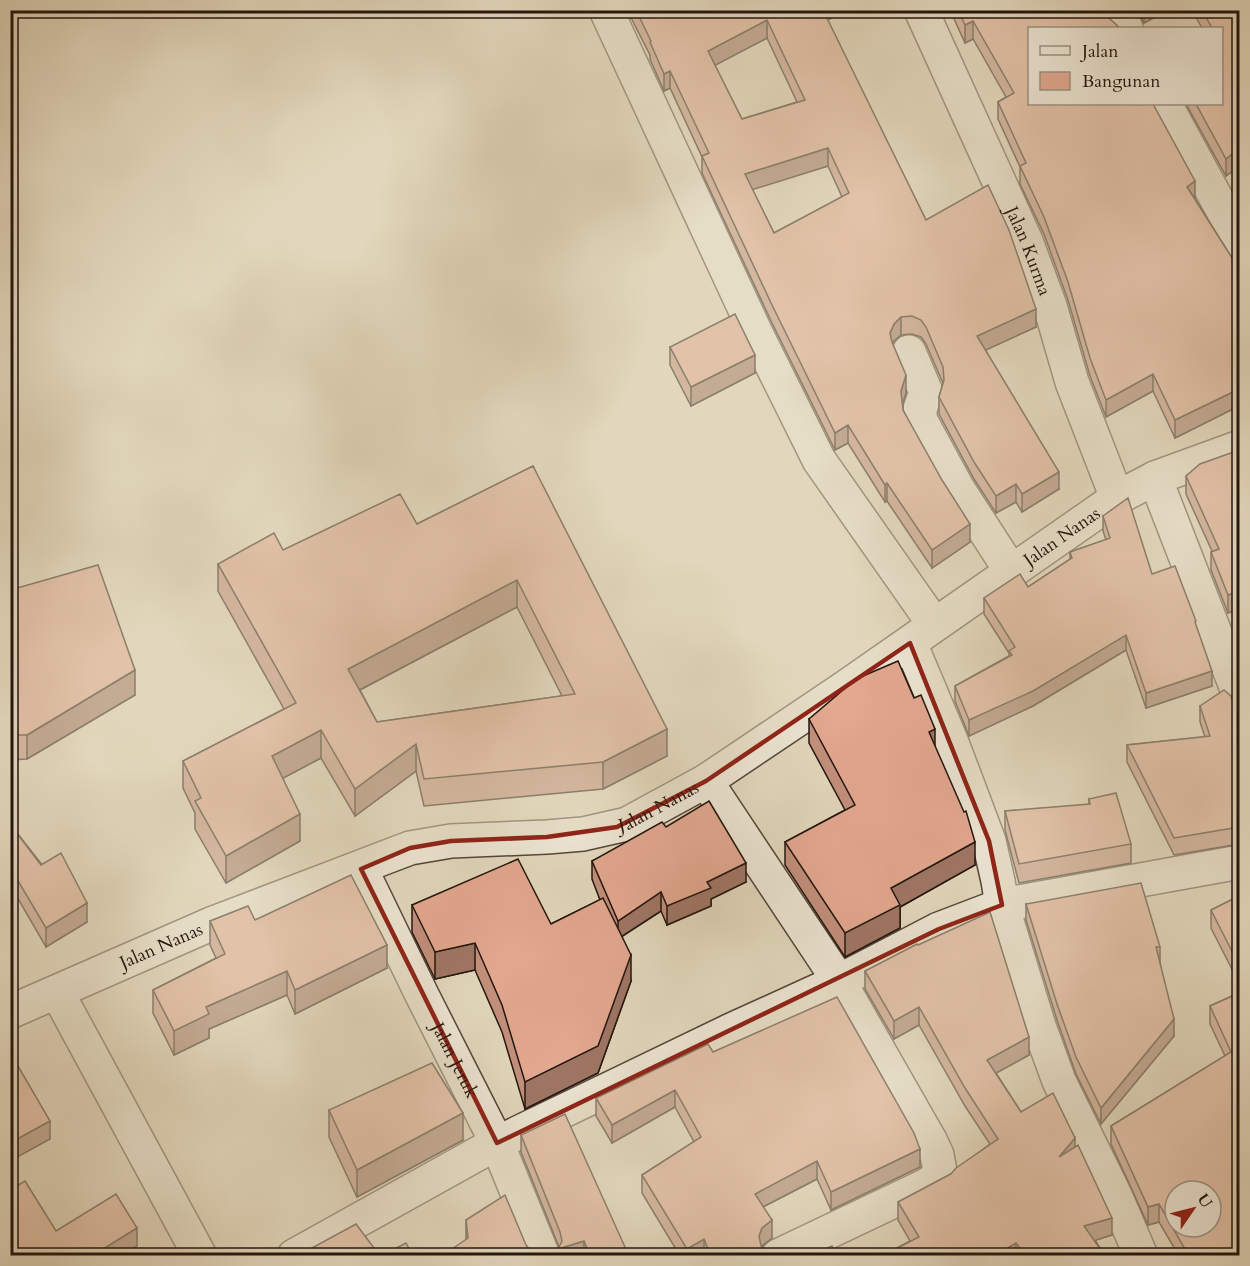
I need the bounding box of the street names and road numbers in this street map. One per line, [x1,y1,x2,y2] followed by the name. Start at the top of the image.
[998,200,1058,299] street label: Jalan Kurma
[1016,501,1105,574] street label: Jalan Nanas
[613,775,703,839] street label: Jalan Nanas
[113,917,207,976] street label: Jalan Nanas
[424,1015,485,1103] street label: Jalan Jeruk

